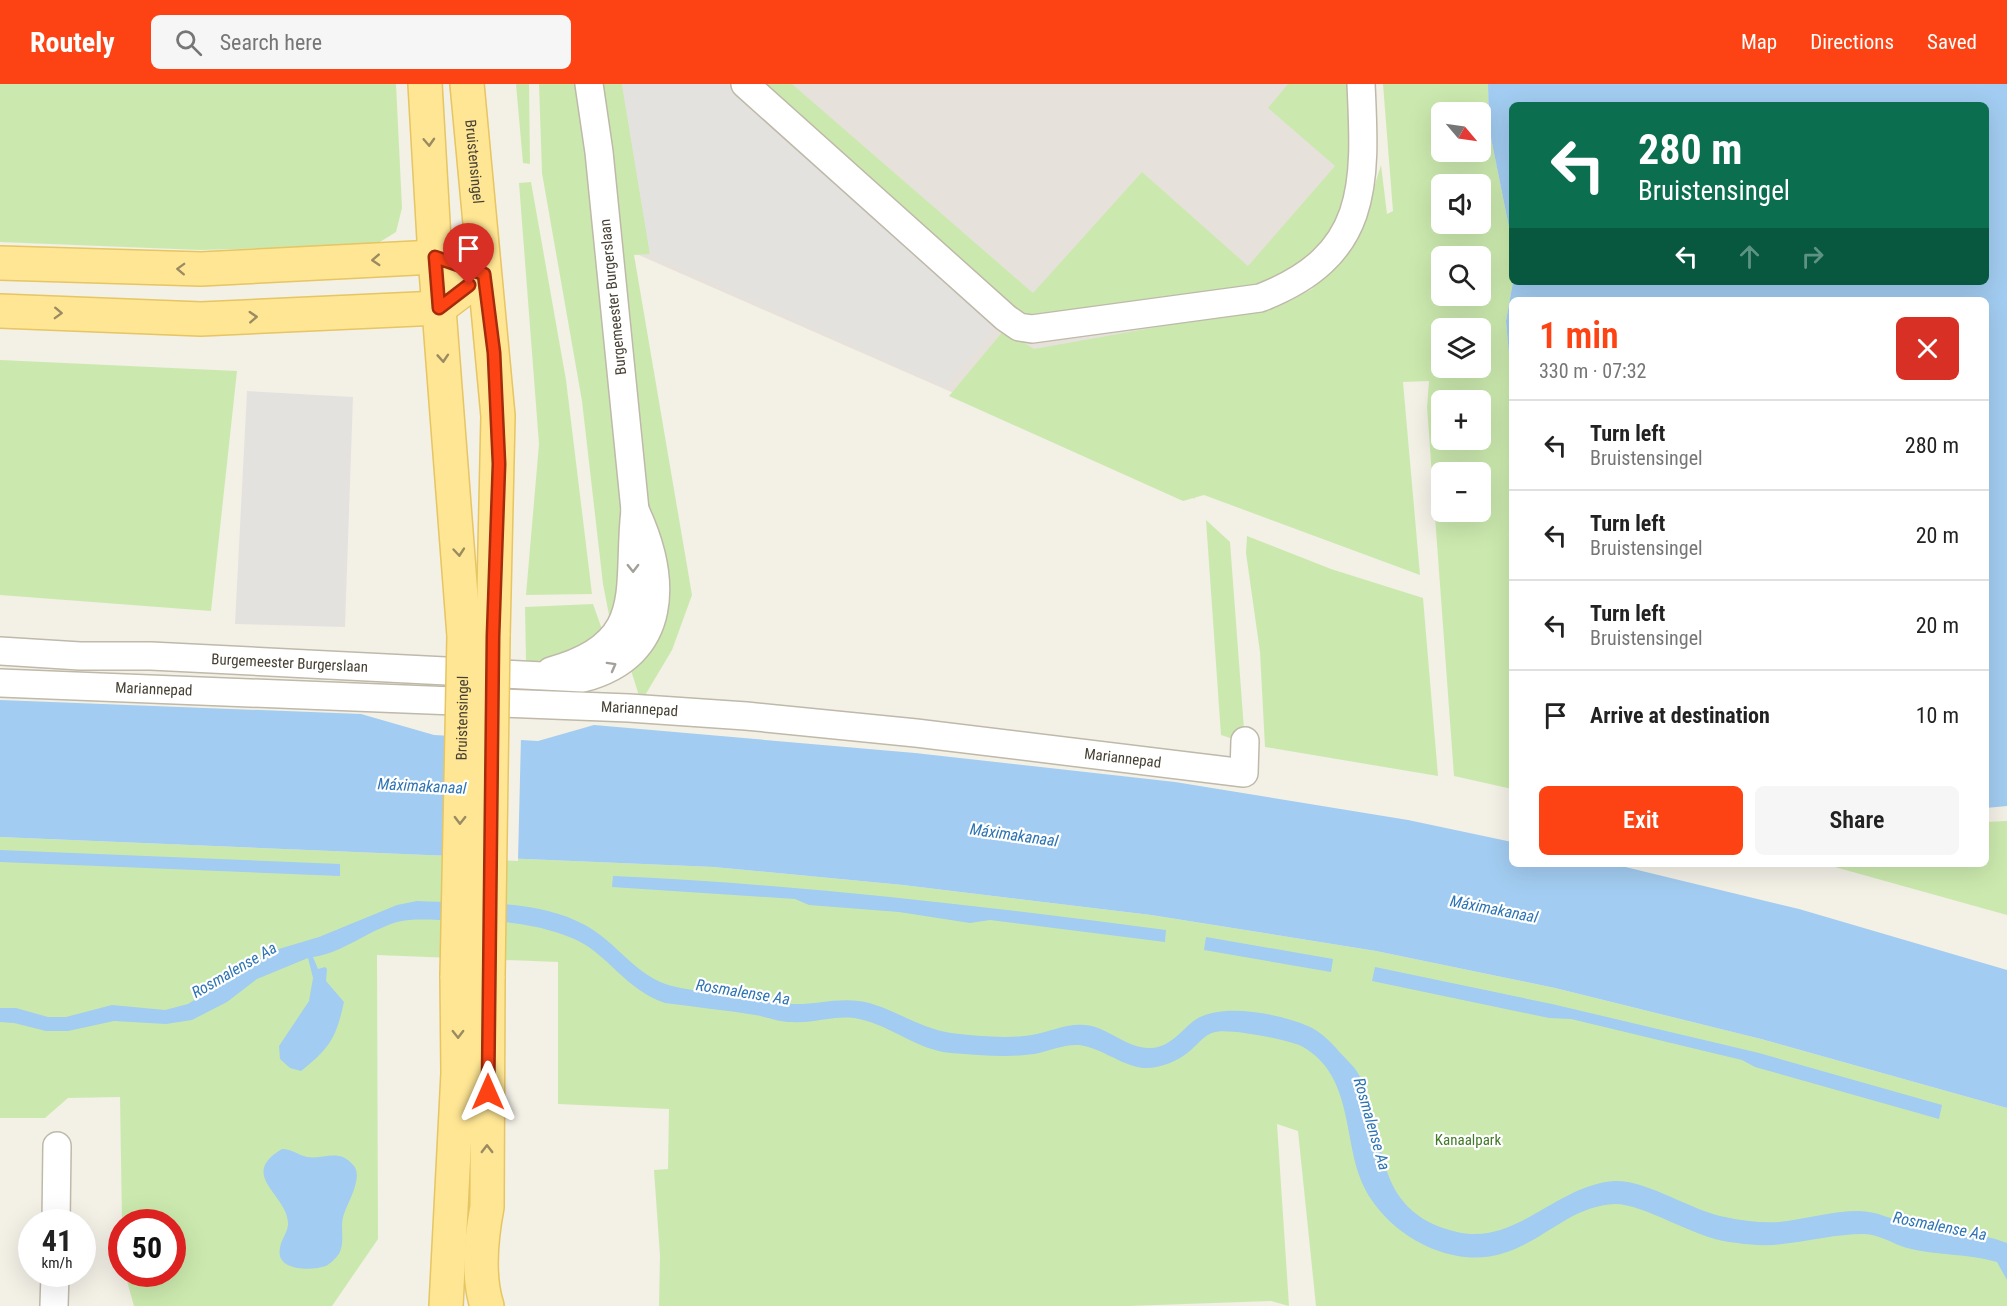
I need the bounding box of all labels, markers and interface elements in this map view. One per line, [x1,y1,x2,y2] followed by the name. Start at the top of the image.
[151,15,571,69] search box
[30,26,115,59] text: Routely
[172,26,205,59] icon: search
[220,30,322,55] text: Search here
[1741,30,1777,54] text: Map
[1810,30,1894,54] text: Directions
[1927,30,1977,54] text: Saved
[1431,102,1491,162] north arrow
[1431,102,1491,522] map controls
[461,119,487,205] street label: Bruistensingel
[1638,125,1743,174] text: 280 m
[1539,126,1617,204] icon: left
[422,138,435,147] one-way arrow
[1431,174,1491,234] button: sound
[1638,175,1790,207] text: Bruistensingel
[596,218,630,376] street label: Burgemeester Burgerslaan
[443,223,494,285] pin
[452,232,485,265] icon: arrive
[1670,240,1703,273] icon: left
[1733,240,1766,273] icon: ahead
[1796,240,1829,273] icon: right
[1431,246,1491,306] button: search
[372,254,381,267] one-way arrow
[177,262,186,275] one-way arrow
[54,307,63,320] one-way arrow
[249,310,258,323] one-way arrow
[1539,315,1619,357] text: 1 min
[1896,317,1959,380] button: close
[1431,318,1491,378] button: layers
[436,353,449,362] one-way arrow
[1539,359,1646,383] text: 330 m · 07:32
[1431,390,1491,450] button: +
[1590,421,1665,446] text: Turn left
[1539,429,1572,462] icon: left
[1905,433,1959,458] text: 280 m
[1590,446,1703,470] text: Bruistensingel
[1431,462,1491,522] button: −
[1590,511,1665,536] text: Turn left
[1539,519,1572,552] icon: left
[1916,523,1959,548] text: 20 m
[1590,536,1703,560] text: Bruistensingel
[452,547,465,556] one-way arrow
[626,564,639,573] one-way arrow
[1590,601,1665,626] text: Turn left
[1539,609,1572,642] icon: left
[1916,613,1959,638] text: 20 m
[1590,626,1703,650] text: Bruistensingel
[211,650,368,676] street label: Burgemeester Burgerslaan
[605,661,616,673] one-way arrow
[452,676,472,761] street label: Bruistensingel
[115,679,193,700] street label: Mariannepad
[600,698,679,720] street label: Mariannepad
[1539,699,1572,732] icon: arrive
[1590,703,1770,728] text: Arrive at destination
[1916,703,1959,728] text: 10 m
[1083,745,1162,772] street label: Mariannepad
[377,774,467,798] water label: Máximakanaal
[1539,786,1743,855] button: Exit
[1755,786,1959,855] button: Share
[454,816,466,825] one-way arrow
[969,819,1060,851] water label: Máximakanaal
[1448,891,1540,927] water label: Máximakanaal
[188,938,280,1002] water label: Rosmalense Aa
[695,975,791,1009] water label: Rosmalense Aa
[451,1030,464,1039] one-way arrow
[456,1060,520,1124] position arrow
[1350,1076,1394,1172] water label: Rosmalense Aa
[1435,1131,1501,1149] park label: Kanaalpark
[481,1144,493,1153] one-way arrow
[1892,1208,1988,1244] water label: Rosmalense Aa
[108,1209,186,1287] speed limit sign: 50
[42,1223,72,1258] text: 41
[42,1254,72,1272] text: km/h

